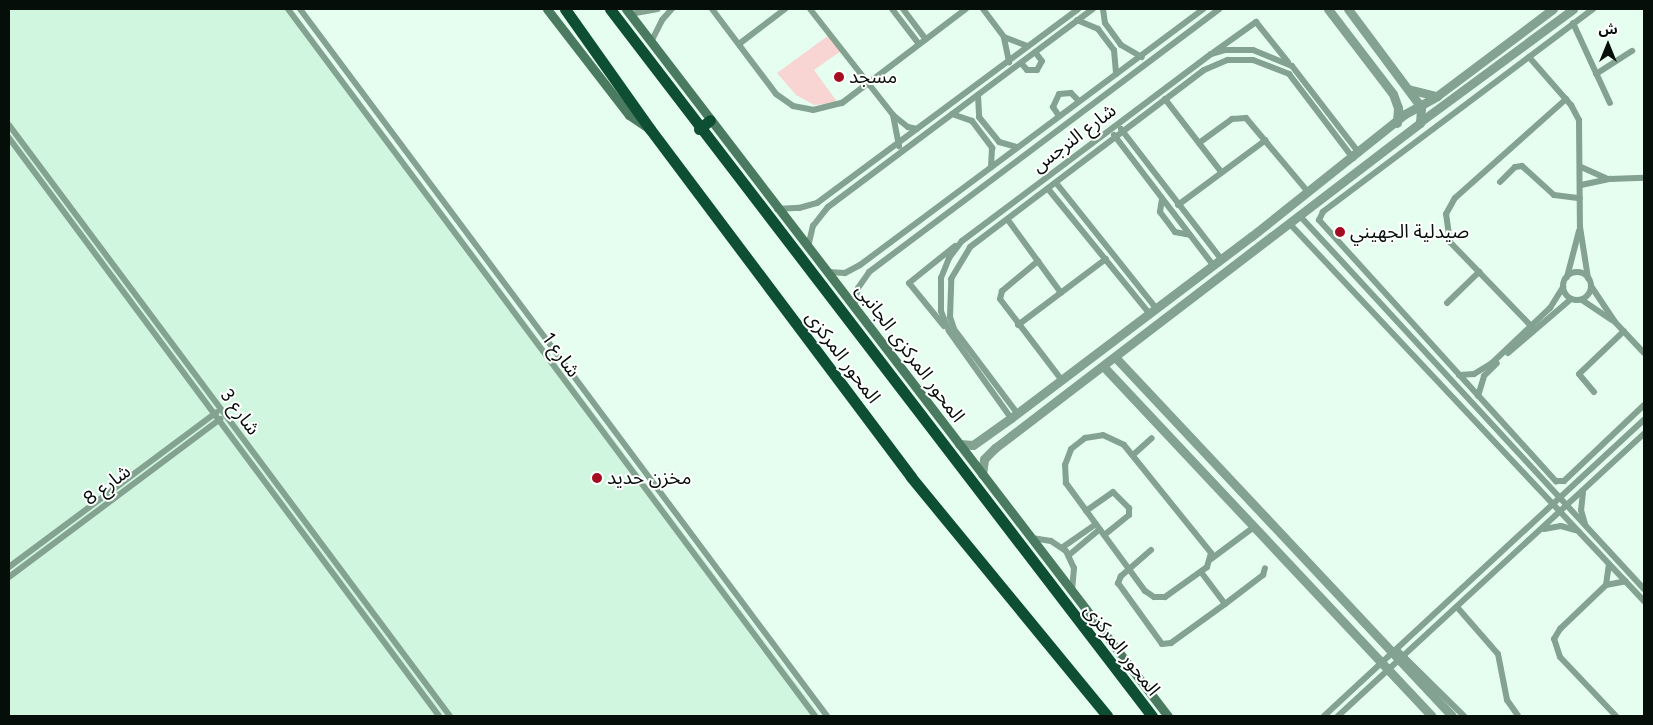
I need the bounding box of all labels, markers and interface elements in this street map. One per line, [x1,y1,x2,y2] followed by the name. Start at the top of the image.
[1583,20,1633,70] north arrow
[1598,21,1618,38] text: ش
[849,66,897,88] place label: مسجد
[833,71,845,83] marker: مسجد
[1027,99,1121,177] street label: شارع النرجس
[1350,221,1469,243] place label: صيدلية الجهيني
[1334,226,1346,238] marker: صيدلية الجهيني
[850,279,970,427] street label: المحور المركزى الجانبى
[801,306,885,408] street label: المحور المركزى
[537,328,585,382] street label: شارع 1
[215,384,265,440] street label: شارع 3
[79,460,135,510] street label: شارع 8
[607,467,691,489] place label: مخزن حديد
[591,472,603,484] marker: مخزن حديد
[1079,600,1165,700] street label: المحور المركزى

